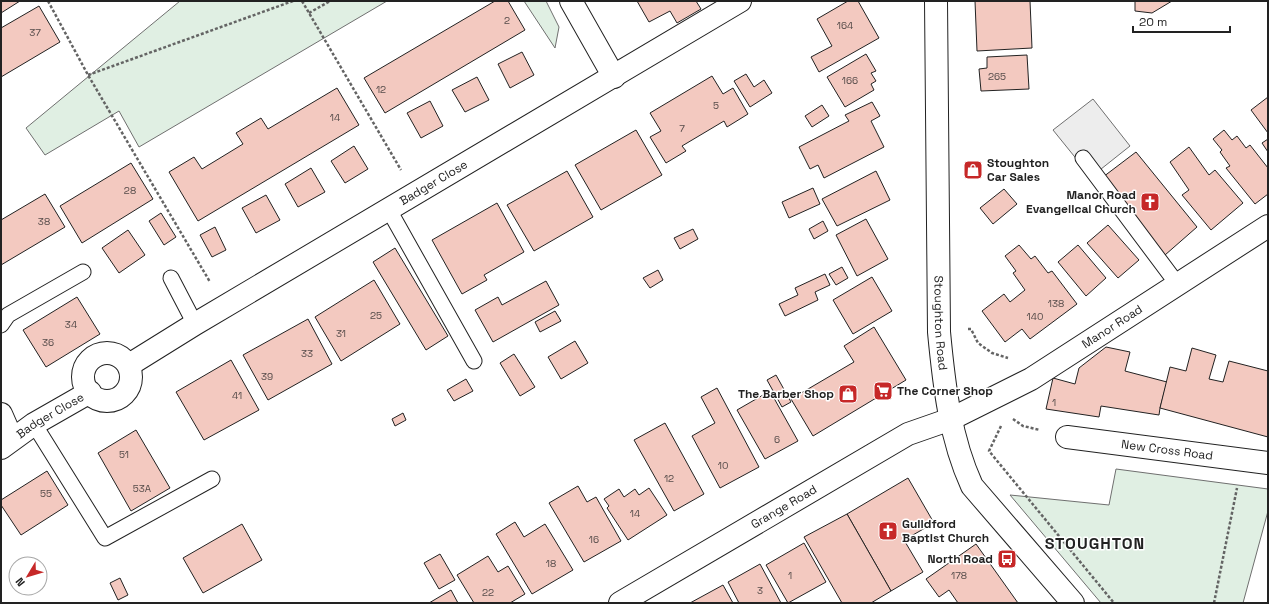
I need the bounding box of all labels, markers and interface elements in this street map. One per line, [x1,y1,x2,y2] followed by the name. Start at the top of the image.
[1133,8,1230,34] scale bar
[504,14,510,27] house number: 2
[1139,14,1167,30] text: 20 m
[837,19,853,32] house number: 164
[29,26,41,39] house number: 37
[988,70,1006,83] house number: 265
[842,74,858,87] house number: 166
[376,83,386,96] house number: 12
[713,99,719,112] house number: 5
[330,111,340,124] house number: 14
[679,122,685,135] house number: 7
[987,155,1049,185] place label: Stoughton Car Sales
[397,156,470,209] street label: Badger Close
[962,159,984,181] shop icon: Stoughton Car Sales
[124,184,136,197] house number: 28
[1026,187,1136,217] place label: Manor Road Evangelical Church
[1139,191,1161,213] church icon: Manor Road Evangelical Church
[38,215,50,228] house number: 38
[930,275,951,371] street label: Stoughton Road
[1048,297,1064,310] house number: 138
[1079,301,1146,352] street label: Manor Road
[370,309,382,322] house number: 25
[1027,310,1043,323] house number: 140
[65,318,77,331] house number: 34
[336,327,346,340] house number: 31
[42,336,54,349] house number: 36
[301,347,313,360] house number: 33
[261,370,273,383] house number: 39
[872,380,894,402] supermarket icon: The Corner Shop
[837,383,859,405] shop icon: The Barber Shop
[897,383,993,399] place label: The Corner Shop
[738,386,834,402] place label: The Barber Shop
[13,389,87,442] street label: Badger Close
[232,389,242,402] house number: 41
[1052,396,1056,409] house number: 1
[774,433,780,446] house number: 6
[1120,436,1214,464] street label: New Cross Road
[119,448,129,461] house number: 51
[718,459,728,472] house number: 10
[664,472,674,485] house number: 12
[748,481,820,532] street label: Grange Road
[133,482,152,495] house number: 53A
[40,487,52,500] house number: 55
[630,507,640,520] house number: 14
[902,516,989,546] place label: Guildford Baptist Church
[877,520,899,542] church icon: Guildford Baptist Church
[589,533,599,546] house number: 16
[1045,533,1145,554] district label: STOUGHTON
[996,548,1018,570] bus stop icon: North Road
[928,551,993,567] place label: North Road
[8,556,48,596] north arrow
[546,557,556,570] house number: 18
[788,569,792,582] house number: 1
[951,569,967,582] house number: 178
[12,575,28,589] text: N
[757,584,763,597] house number: 3
[482,586,494,599] house number: 22

